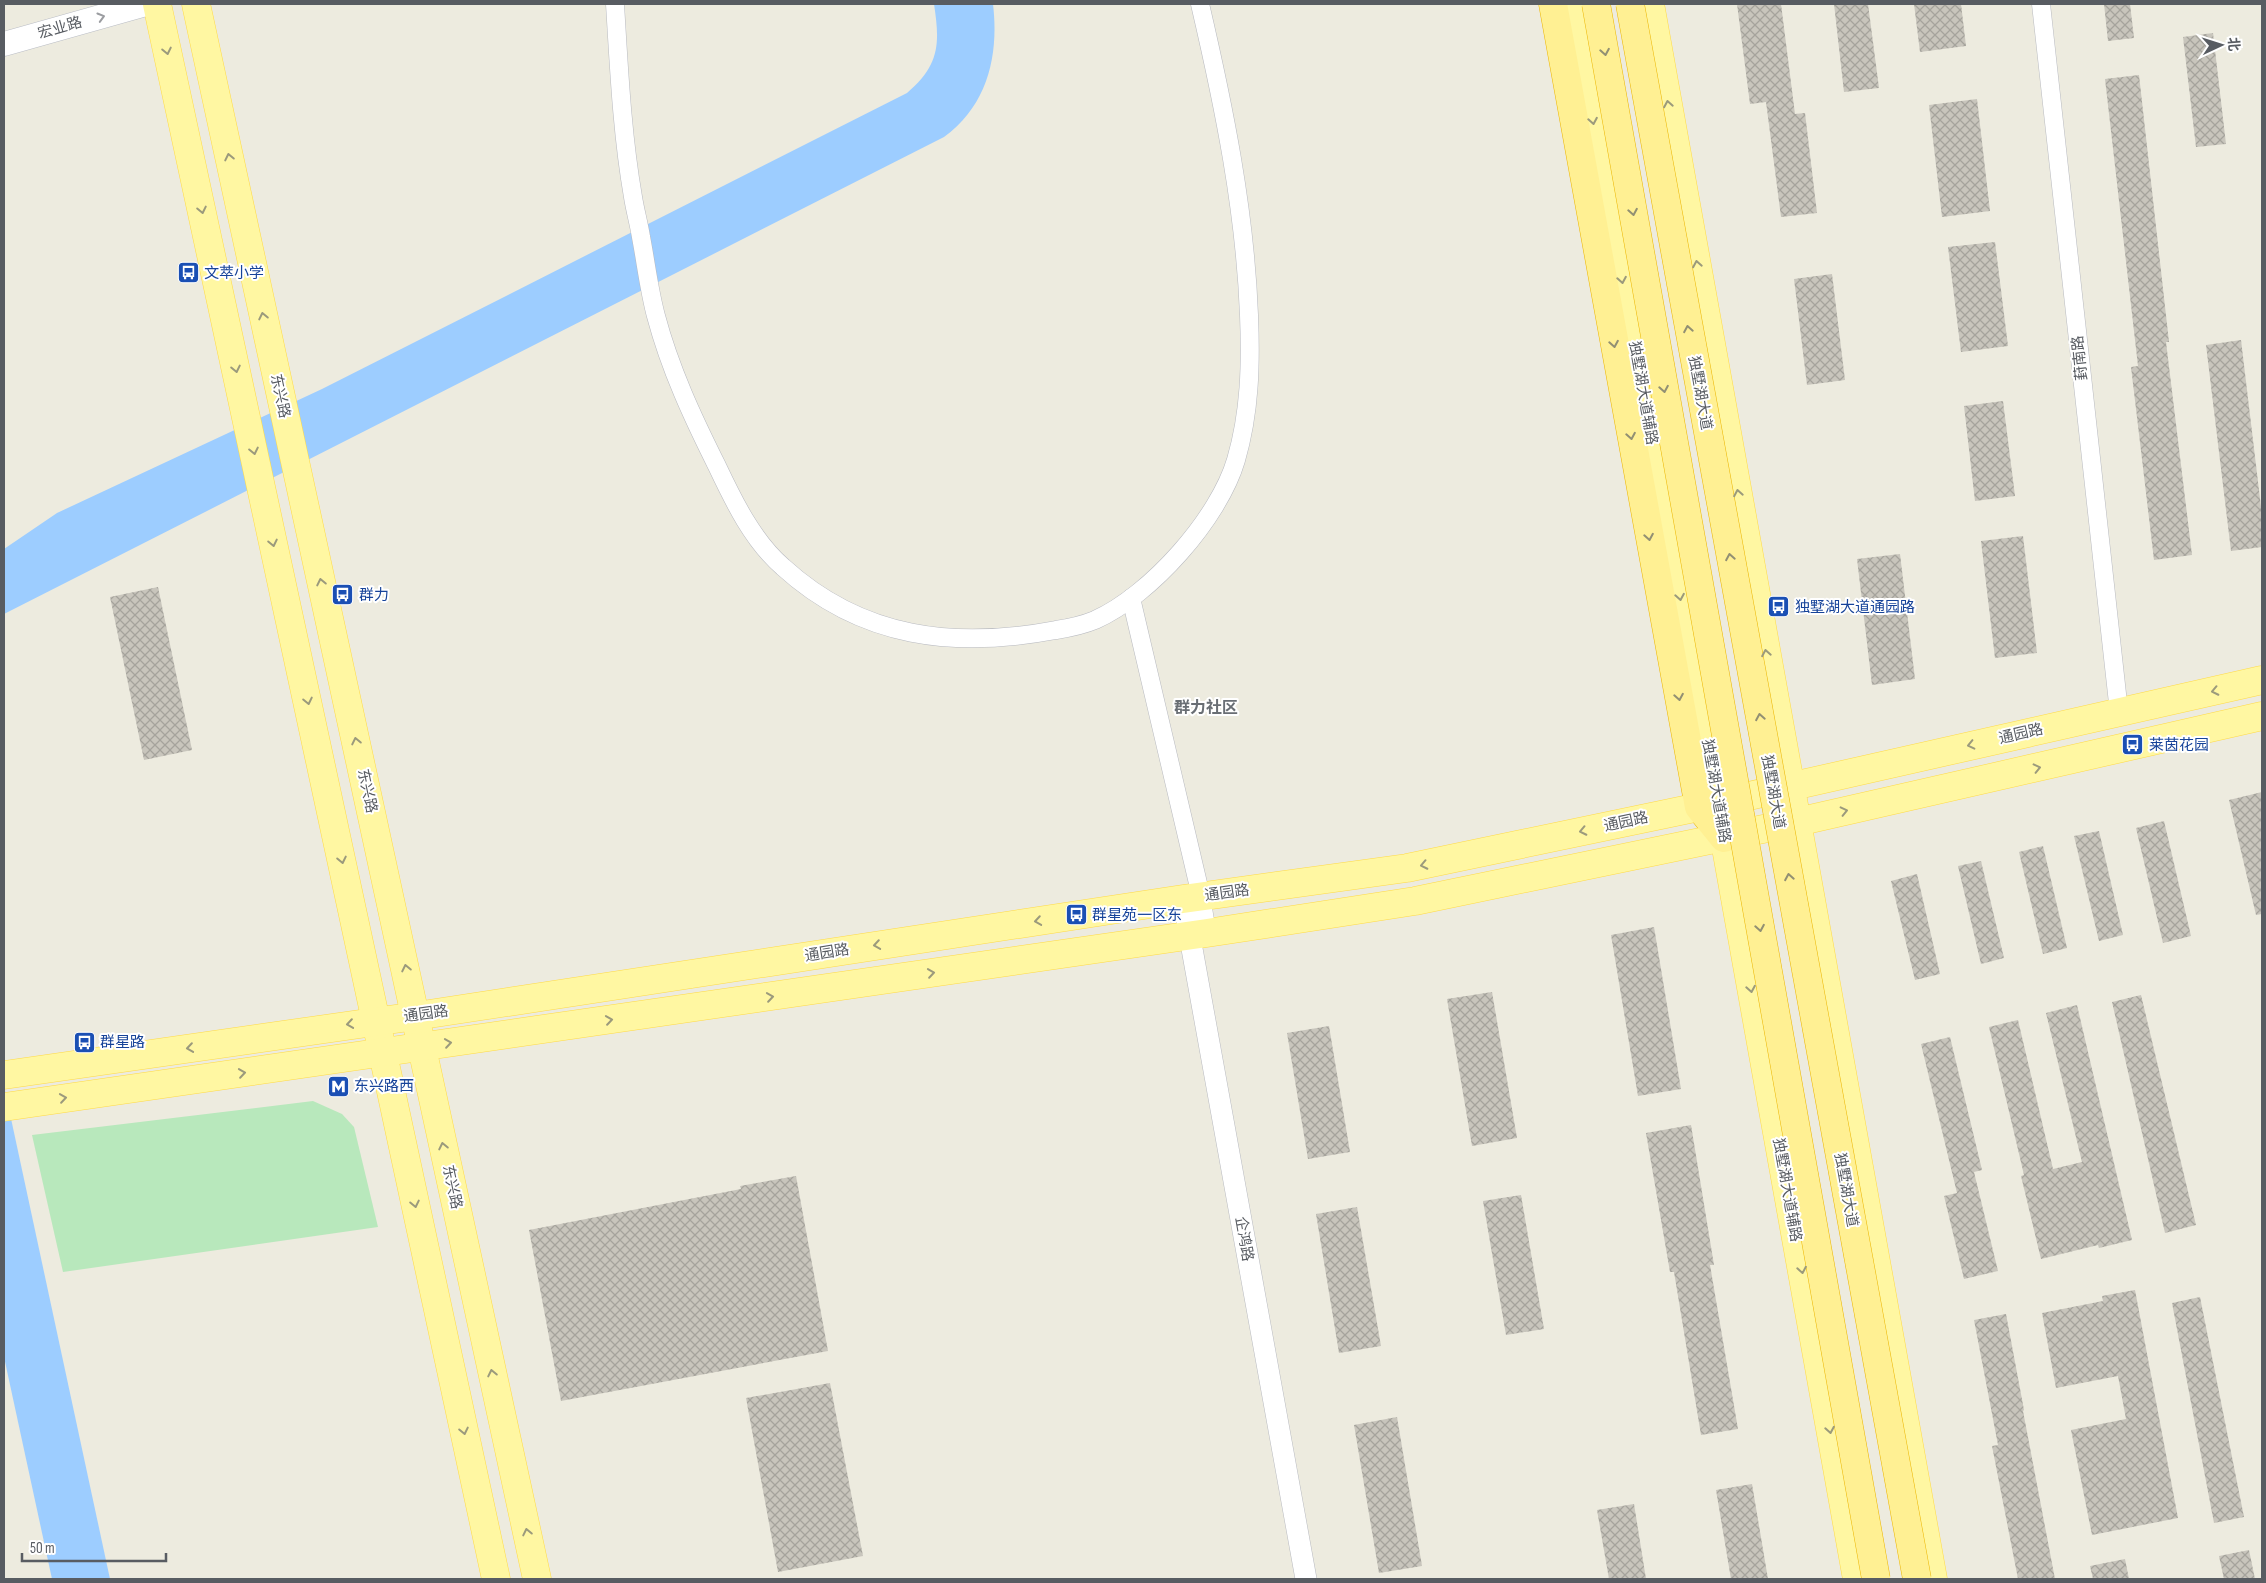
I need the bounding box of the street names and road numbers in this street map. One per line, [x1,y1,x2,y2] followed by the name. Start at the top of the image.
[36,13,84,43] street label: 宏业路
[2068,335,2092,381] street label: 葑南路
[1625,340,1661,446] street label: 独墅湖大道辅路
[1684,354,1716,432] street label: 独墅湖大道
[266,372,294,420] street label: 东兴路
[1997,720,2045,748] street label: 通园路
[1698,738,1734,844] street label: 独墅湖大道辅路
[1757,753,1789,831] street label: 独墅湖大道
[353,767,381,815] street label: 东兴路
[1602,808,1650,836] street label: 通园路
[1203,880,1251,906] street label: 通园路
[803,940,851,966] street label: 通园路
[402,1001,450,1027] street label: 通园路
[1769,1137,1805,1243] street label: 独墅湖大道辅路
[1830,1151,1862,1229] street label: 独墅湖大道
[438,1163,466,1211] street label: 东兴路
[1231,1215,1257,1263] street label: 企鸿路

